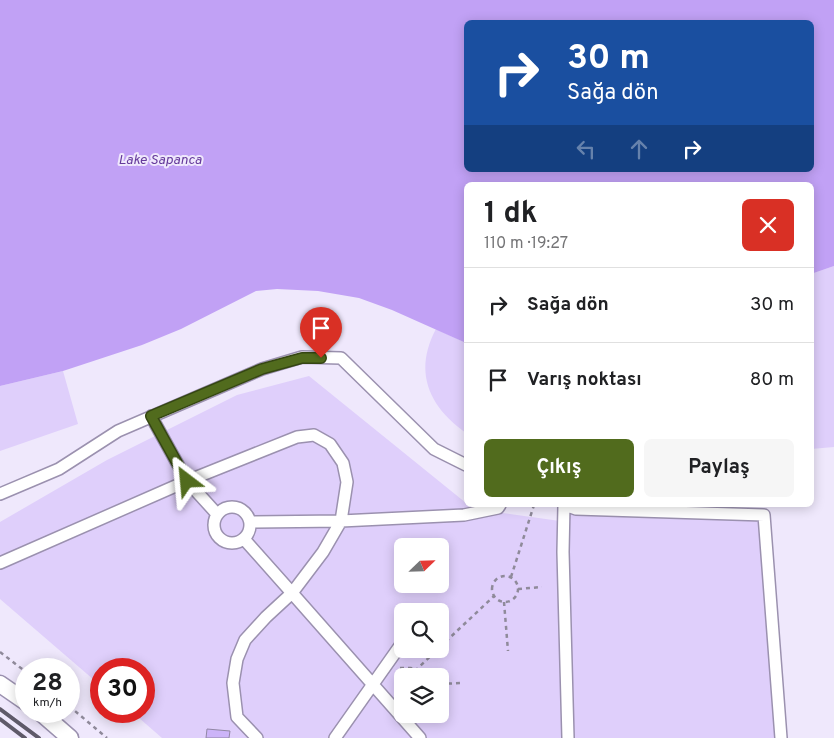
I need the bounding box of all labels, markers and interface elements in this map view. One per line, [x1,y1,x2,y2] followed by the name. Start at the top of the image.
[567,37,650,81] text: 30 m
[484,40,549,105] icon: right
[567,80,659,107] text: Sağa dön
[572,135,600,163] icon: left
[625,135,653,163] icon: ahead
[678,135,706,163] icon: right
[118,152,203,169] water label: Lake Sapanca
[484,196,538,233] text: 1 dk
[742,199,794,251] button: close
[484,234,568,254] text: 110 m · 19:27
[484,291,512,319] icon: right
[527,293,609,317] text: Sağa dön
[750,293,794,317] text: 30 m
[300,307,342,358] pin
[307,314,335,342] icon: arrive
[484,366,512,394] icon: arrive
[527,368,642,392] text: Varış noktası
[750,368,794,392] text: 80 m
[484,439,634,497] button: Çıkış
[644,439,794,497] button: Paylaş
[160,454,212,506] position arrow
[394,538,449,592] north arrow
[394,538,449,723] map controls
[394,603,449,658] button: search
[90,658,155,723] speed limit sign: 30
[32,668,63,700] text: 28
[394,668,449,723] button: layers
[33,695,62,711] text: km/h

